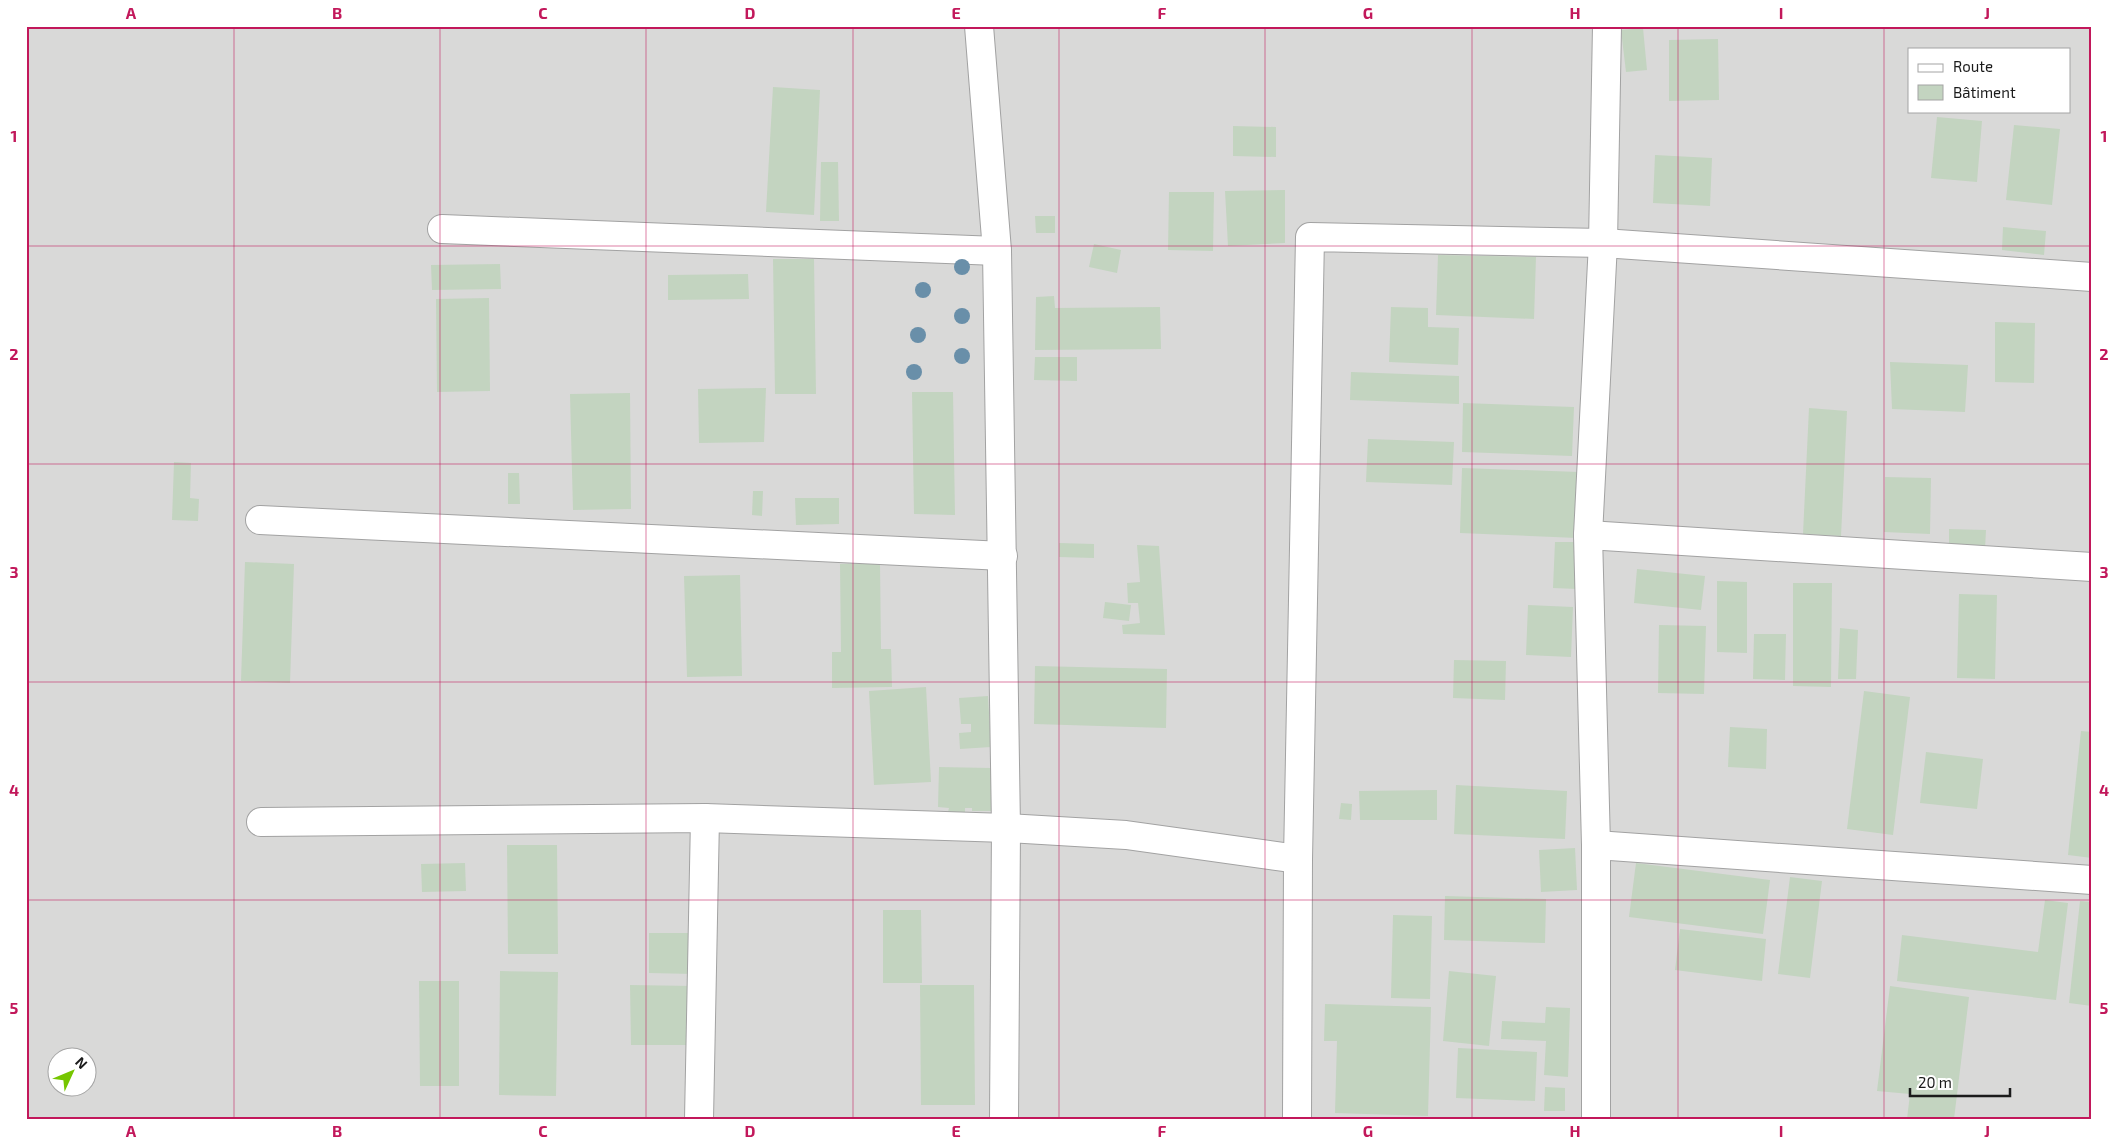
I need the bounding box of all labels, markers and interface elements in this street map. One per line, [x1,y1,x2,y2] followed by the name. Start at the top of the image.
[126,3,137,22] text: A
[332,3,342,22] text: B
[538,3,548,22] text: C
[745,3,756,22] text: D
[951,3,961,22] text: E
[1158,3,1167,22] text: F
[1363,3,1373,22] text: G
[1569,3,1581,22] text: H
[1779,3,1783,22] text: I
[1984,3,1990,22] text: J
[1908,48,2070,112] legend
[1953,57,1993,75] text: Route
[1953,83,2016,101] text: Bâtiment
[11,126,17,145] text: 1
[2101,126,2107,145] text: 1
[9,344,19,363] text: 2
[2099,344,2109,363] text: 2
[9,562,19,581] text: 3
[2099,562,2109,581] text: 3
[9,780,19,799] text: 4
[2099,780,2109,799] text: 4
[10,998,19,1017] text: 5
[2100,998,2109,1017] text: 5
[48,1048,98,1098] north arrow
[72,1053,91,1072] text: N
[1910,1065,2010,1097] scale bar
[1918,1073,1952,1091] text: 20 m
[126,1121,137,1140] text: A
[332,1121,342,1140] text: B
[538,1121,548,1140] text: C
[745,1121,756,1140] text: D
[951,1121,961,1140] text: E
[1158,1121,1167,1140] text: F
[1363,1121,1373,1140] text: G
[1569,1121,1581,1140] text: H
[1779,1121,1783,1140] text: I
[1984,1121,1990,1140] text: J

